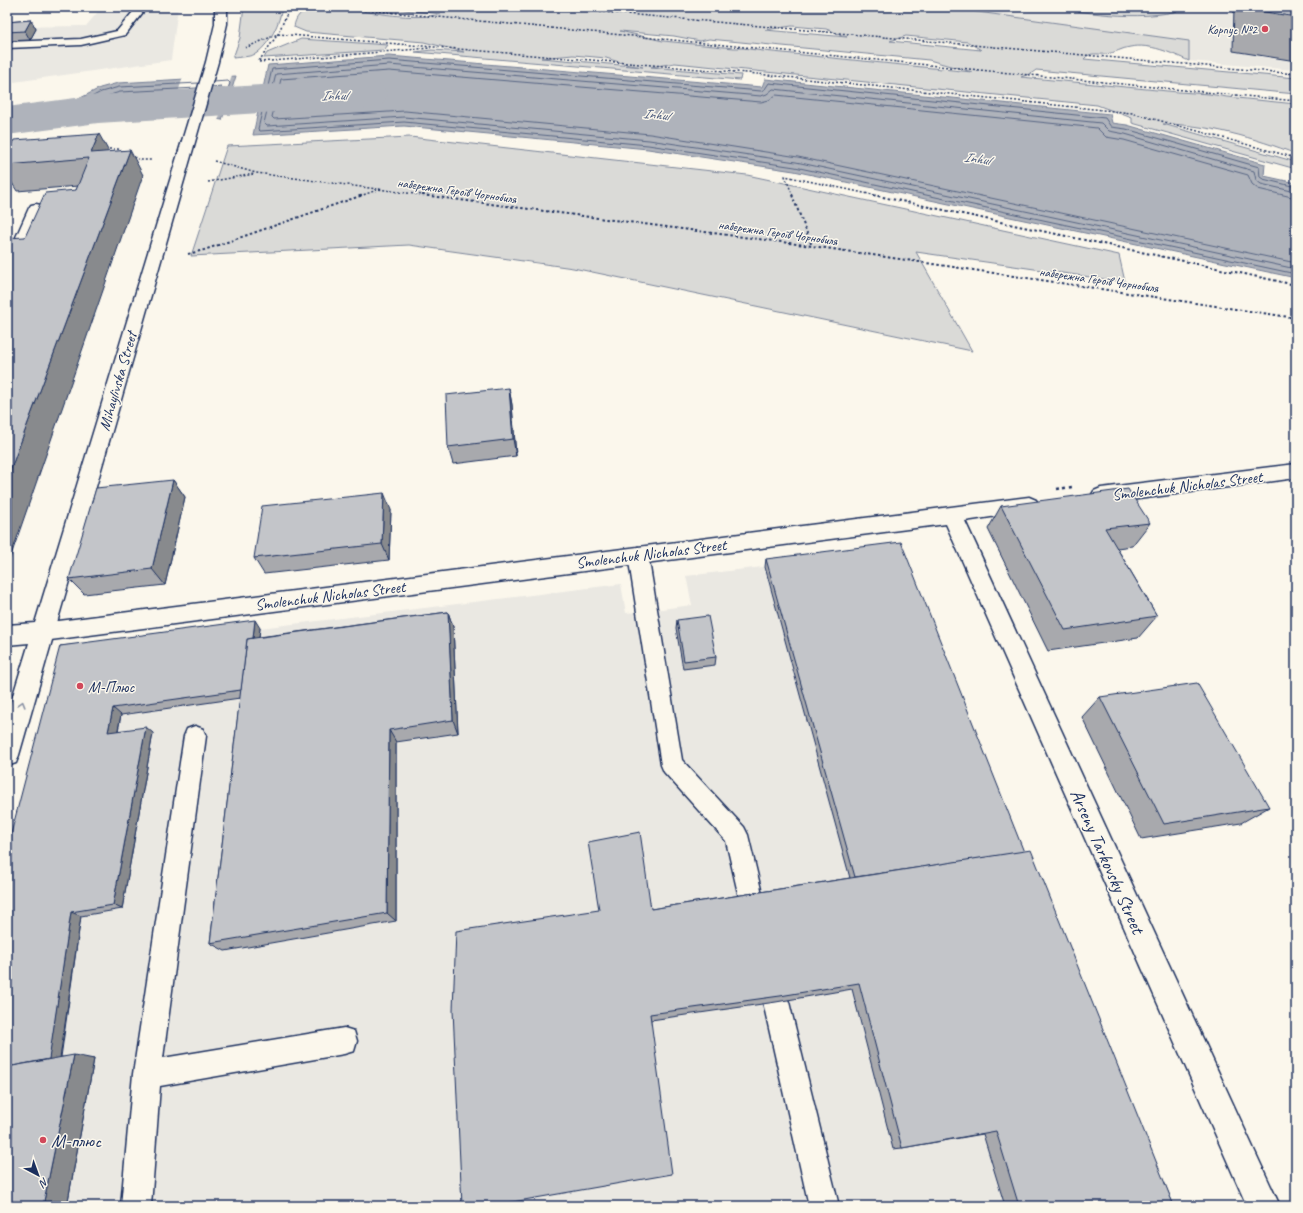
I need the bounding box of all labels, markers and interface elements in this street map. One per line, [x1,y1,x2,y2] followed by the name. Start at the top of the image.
[1207,22,1258,38] place label: Корпус №2
[1260,24,1270,34] marker: Корпус №2
[321,87,352,104] water label: Inhul
[642,105,674,125] water label: Inhul
[963,148,995,169] water label: Inhul
[396,175,519,207] street label: набережна Героїв Чорнобиля
[717,217,840,249] street label: набережна Героїв Чорнобиля
[1038,264,1161,296] street label: набережна Героїв Чорнобиля
[94,327,142,433] street label: Mihaylivska Street
[1111,467,1265,505] street label: Smolenchuk Nicholas Street
[575,535,729,573] street label: Smolenchuk Nicholas Street
[254,577,408,615] street label: Smolenchuk Nicholas Street
[88,677,135,697] place label: М-Плюс
[75,681,85,691] marker: М-Плюс
[17,701,26,708] one-way arrow
[1064,785,1150,939] street label: Arseny Tarkovsky Street
[51,1129,102,1153] place label: М-плюс
[38,1135,48,1145] marker: М-плюс
[18,1155,58,1195] north arrow
[36,1175,52,1191] text: N

